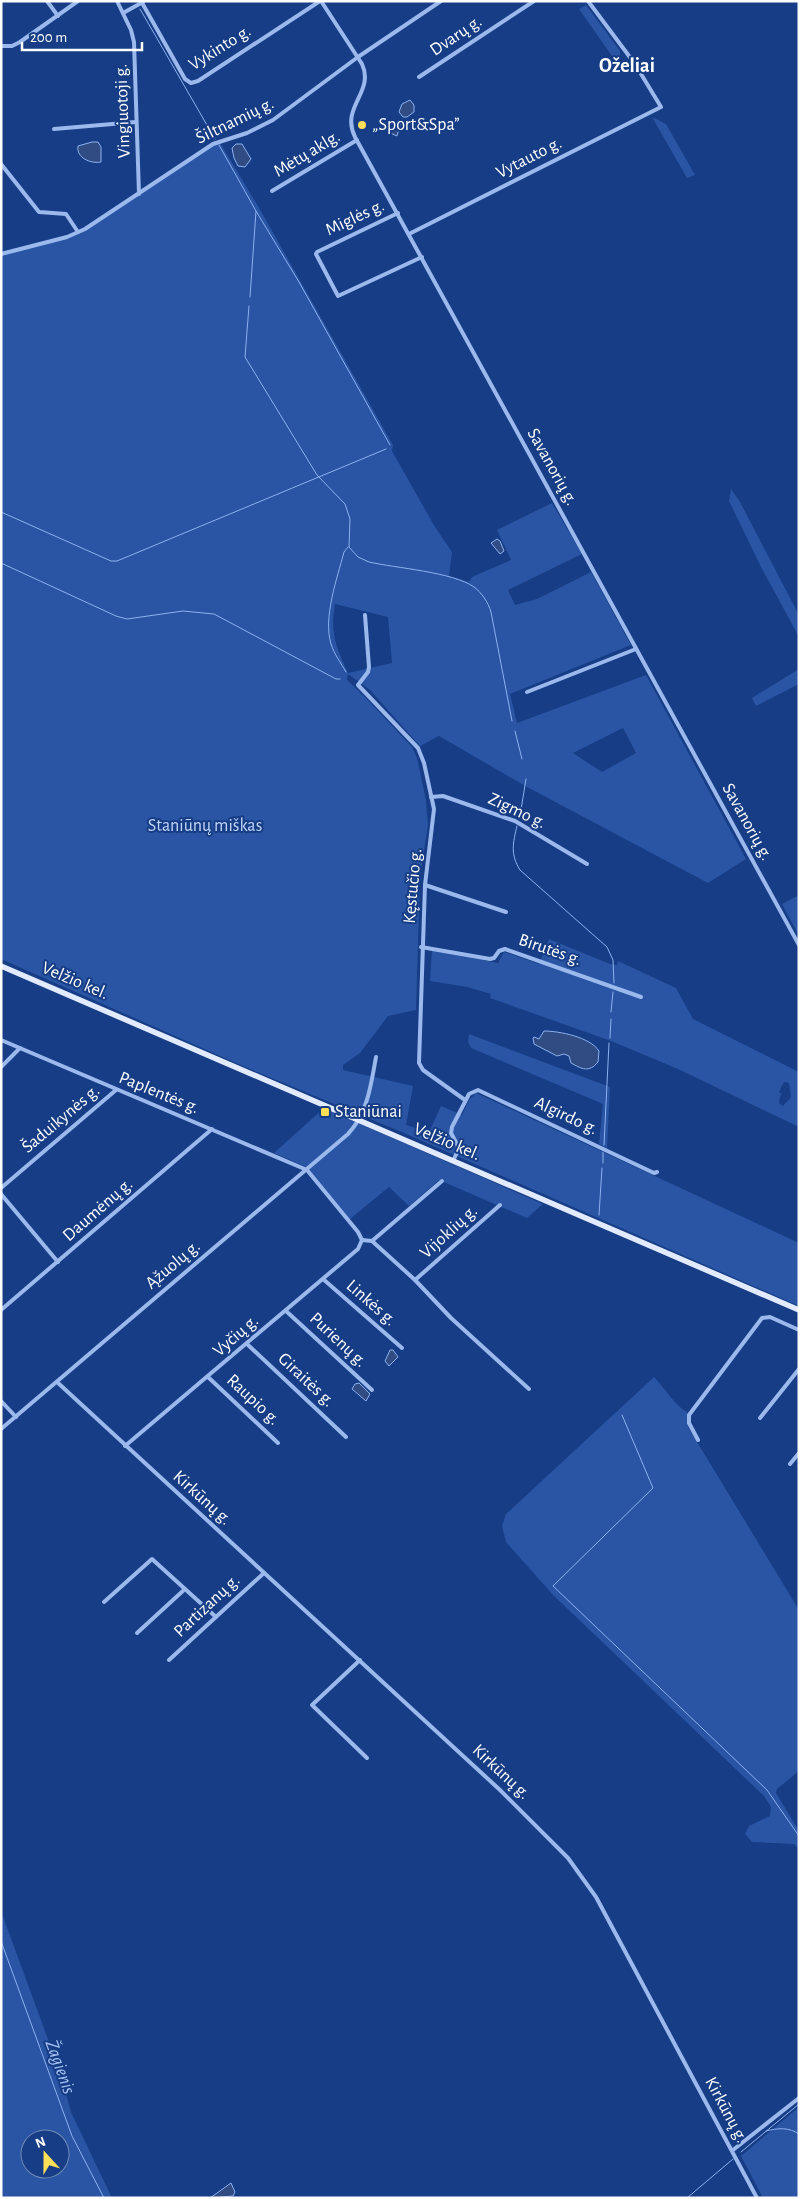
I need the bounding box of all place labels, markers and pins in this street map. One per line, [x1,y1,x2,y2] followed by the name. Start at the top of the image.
[372,116,460,134] place label: „Sport&Spa”
[356,119,368,131] marker: „Sport&Spa”
[335,1103,402,1121] place label: Staniūnai
[319,1106,331,1118] marker: Staniūnai

